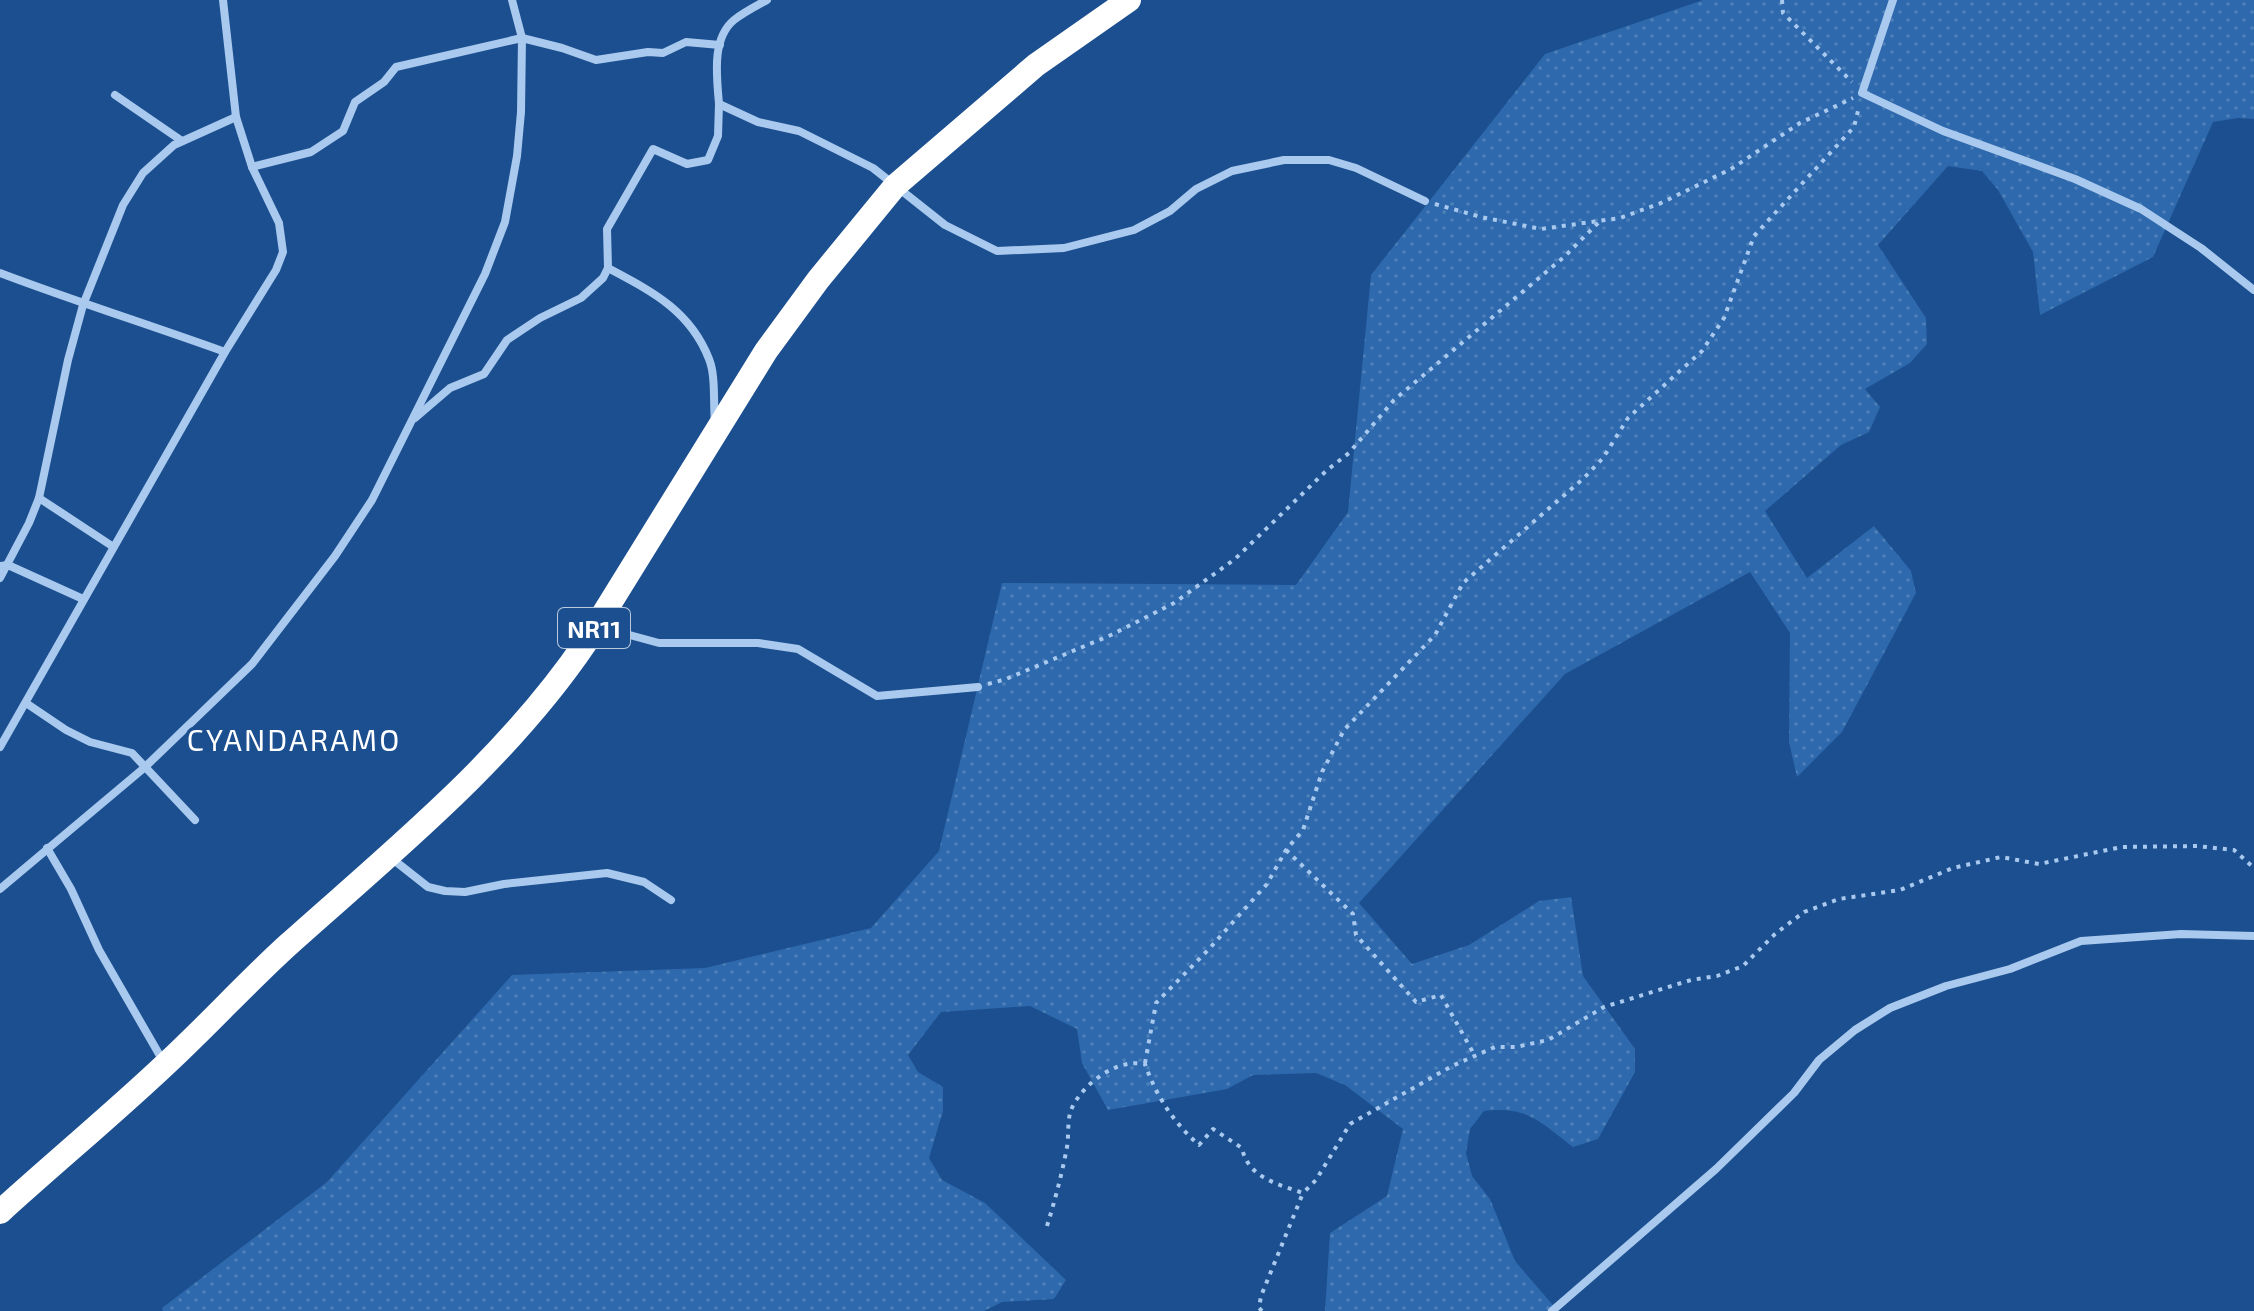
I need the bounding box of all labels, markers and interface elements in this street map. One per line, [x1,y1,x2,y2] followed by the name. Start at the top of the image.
[558,608,630,648] road number: NR11
[187,721,401,757] district label: CYANDARAMO

